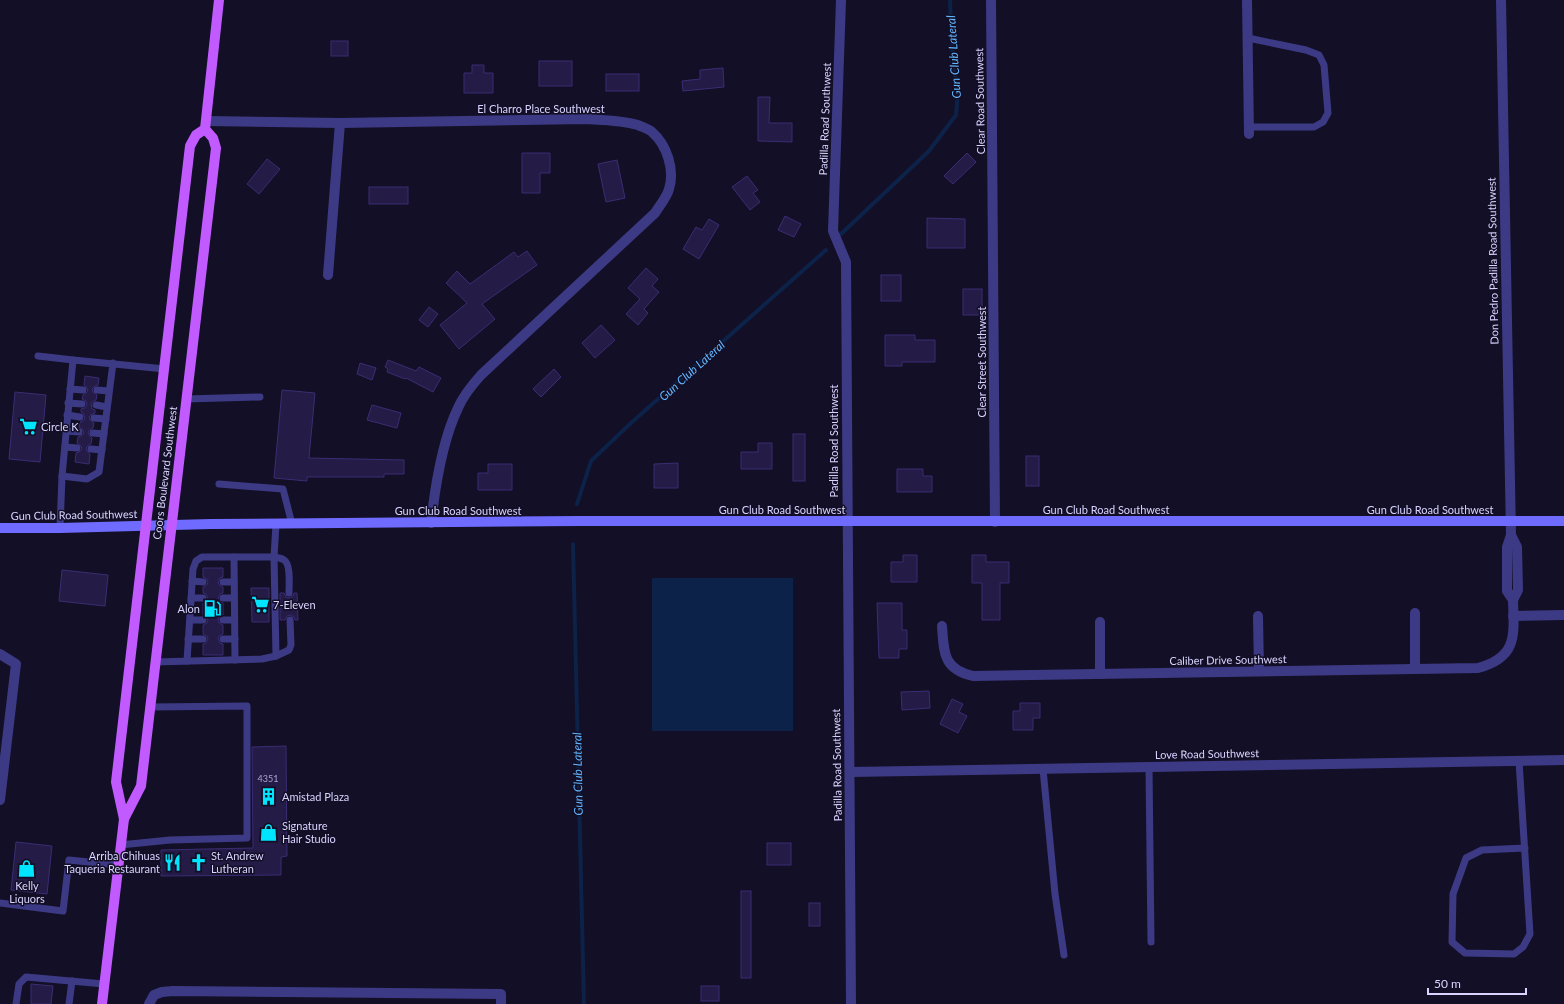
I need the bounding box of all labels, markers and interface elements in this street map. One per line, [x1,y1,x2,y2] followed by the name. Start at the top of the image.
[943,15,964,99] water label: Gun Club Lateral
[972,48,987,154] street label: Clear Road Southwest
[816,62,833,176] street label: Padilla Road Southwest
[477,102,605,115] street label: El Charro Place Southwest
[1485,177,1500,345] street label: Don Pedro Padilla Road Southwest
[975,306,988,418] street label: Clear Street Southwest
[656,337,728,404] water label: Gun Club Lateral
[827,385,840,497] street label: Padilla Road Southwest
[150,406,179,540] street label: Coors Boulevard Southwest
[18,417,38,437] supermarket icon: Circle K
[41,420,79,433] place label: Circle K
[719,503,845,516] street label: Gun Club Road Southwest
[1043,503,1169,516] street label: Gun Club Road Southwest
[1367,503,1493,516] street label: Gun Club Road Southwest
[395,504,521,517] street label: Gun Club Road Southwest
[11,507,138,522] street label: Gun Club Road Southwest
[250,595,270,615] supermarket icon: 7-Eleven
[273,598,316,611] place label: 7-Eleven
[203,599,223,619] fuel station icon: Alon
[178,602,200,615] place label: Alon
[1169,652,1287,667] street label: Caliber Drive Southwest
[829,708,844,822] street label: Padilla Road Southwest
[569,732,586,816] water label: Gun Club Lateral
[1155,746,1259,761] street label: Love Road Southwest
[258,773,278,784] house number: 4351
[259,787,279,807] building icon: Amistad Plaza
[282,790,349,803] place label: Amistad Plaza
[282,819,336,845] place label: Signature Hair Studio
[259,822,279,842] shop icon: Signature Hair Studio
[64,849,160,875] place label: Arriba Chihuas Taqueria Restaurant
[211,849,264,875] place label: St. Andrew Lutheran
[163,852,183,872] restaurant icon: Arriba Chihuas Taqueria Restaurant
[188,852,208,872] church icon: St. Andrew Lutheran
[17,858,37,878] shop icon: Kelly Liquors
[9,879,45,905] place label: Kelly Liquors
[1428,970,1526,996] scale bar
[1434,976,1461,991] text: 50 m

